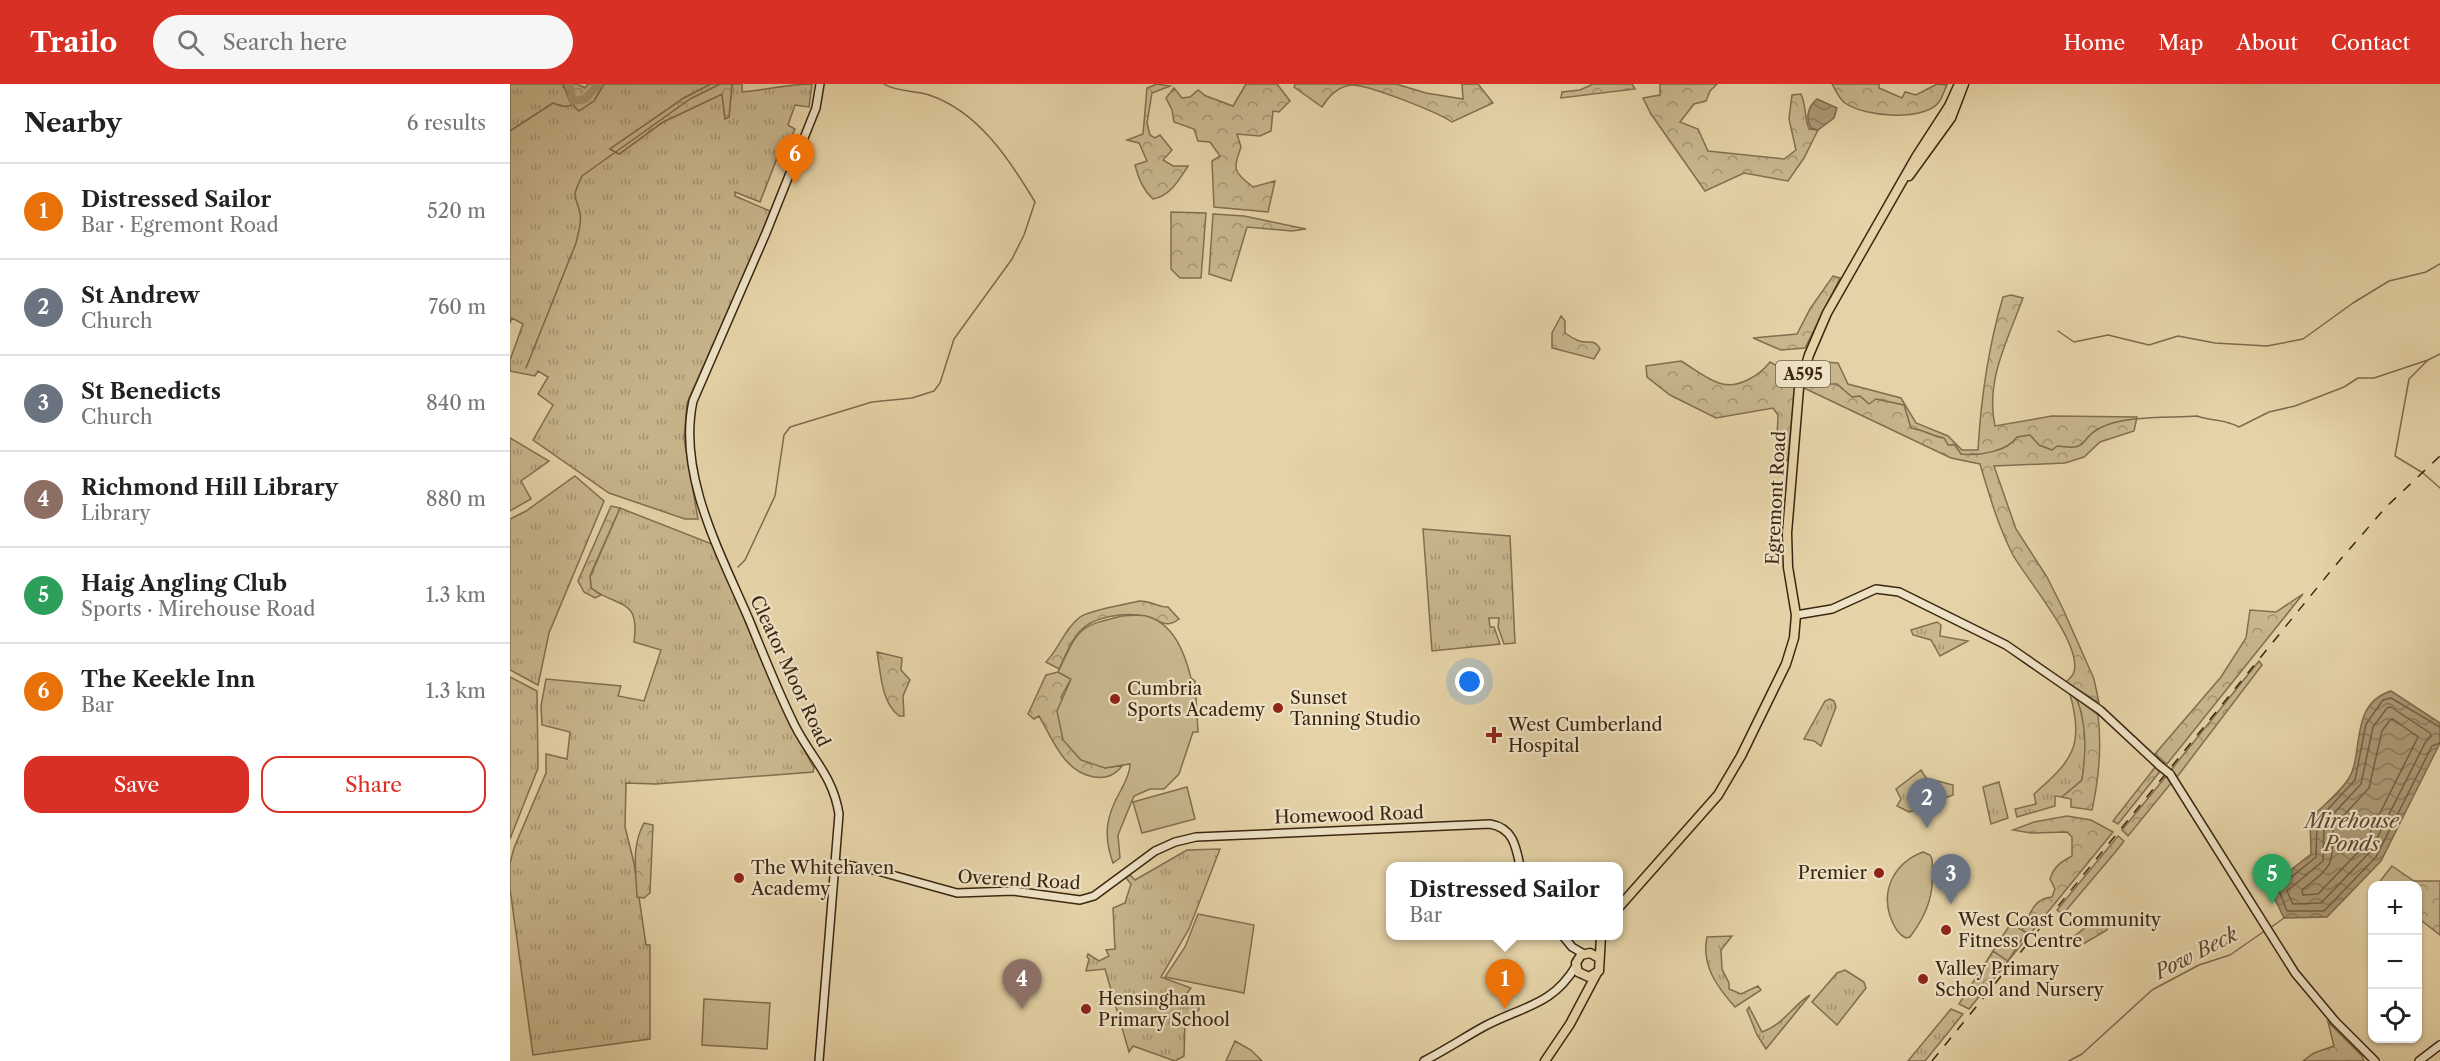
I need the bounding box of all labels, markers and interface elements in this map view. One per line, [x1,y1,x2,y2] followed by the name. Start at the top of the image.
[153,15,573,69] search box
[30,25,117,59] text: Trailo
[174,26,207,59] icon: search
[222,29,347,56] text: Search here
[2064,30,2125,55] text: Home
[2158,30,2203,55] text: Map
[2236,30,2298,55] text: About
[2331,30,2410,55] text: Contact
[24,107,122,139] text: Nearby
[407,111,486,135] text: 6 results
[776,135,814,184] pin: 6
[81,186,271,213] text: Distressed Sailor
[39,199,48,223] text: 1
[427,199,486,223] text: 520 m
[81,213,279,237] text: Bar · Egremont Road
[81,282,200,309] text: St Andrew
[38,295,49,319] text: 2
[428,295,486,319] text: 760 m
[81,309,152,333] text: Church
[1776,361,1830,387] road number: A595
[81,378,221,405] text: St Benedicts
[38,391,49,415] text: 3
[426,391,486,415] text: 840 m
[81,405,152,429] text: Church
[1762,431,1790,565] street label: Egremont Road
[81,474,338,501] text: Richmond Hill Library
[38,487,49,511] text: 4
[426,487,486,511] text: 880 m
[81,501,151,525] text: Library
[81,570,287,597] text: Haig Angling Club
[38,583,49,607] text: 5
[426,583,486,607] text: 1.3 km
[745,592,835,750] street label: Cleator Moor Road
[81,597,315,621] text: Sports · Mirehouse Road
[81,666,255,693] text: The Keekle Inn
[1455,667,1484,696] your location
[1127,678,1266,721] place label: Cumbria Sports Academy
[38,679,49,703] text: 6
[426,679,486,703] text: 1.3 km
[1290,687,1421,730] place label: Sunset Tanning Studio
[1108,692,1122,706] marker: Cumbria Sports Academy
[81,693,114,717] text: Bar
[1271,701,1285,715] marker: Sunset Tanning Studio
[1507,714,1663,757] place label: West Cumberland Hospital
[1485,726,1503,744] marker: West Cumberland Hospital
[24,756,249,813] button: Save
[261,756,486,813] button: Share
[1908,778,1946,828] pin: 2
[1274,801,1424,829] street label: Homewood Road
[2303,809,2400,856] water label: Mirehouse Ponds
[1932,854,1970,904] pin: 3
[2252,854,2292,904] pin: 5
[750,857,894,900] place label: The Whitehaven Academy
[1386,862,1623,940] popup
[1798,862,1867,884] place label: Premier
[957,866,1081,894] street label: Overend Road
[1872,866,1886,880] marker: Premier
[732,871,746,885] marker: The Whitehaven Academy
[1409,876,1600,903] text: Distressed Sailor
[2368,881,2422,1043] map controls
[2368,881,2422,935] button: +
[1409,903,1442,927] text: Bar
[1957,909,2162,952] place label: West Coast Community Fitness Centre
[2149,922,2242,985] water label: Pow Beck
[1939,923,1953,937] marker: West Coast Community Fitness Centre
[2368,935,2422,989] button: −
[1934,958,2105,1001] place label: Valley Primary School and Nursery
[1002,960,1042,1009] pin: 4
[1486,960,1524,1009] pin: 1
[1916,972,1930,986] marker: Valley Primary School and Nursery
[1098,988,1230,1031] place label: Hensingham Primary School
[2368,989,2422,1043] button: locate
[1079,1002,1093,1016] marker: Hensingham Primary School

